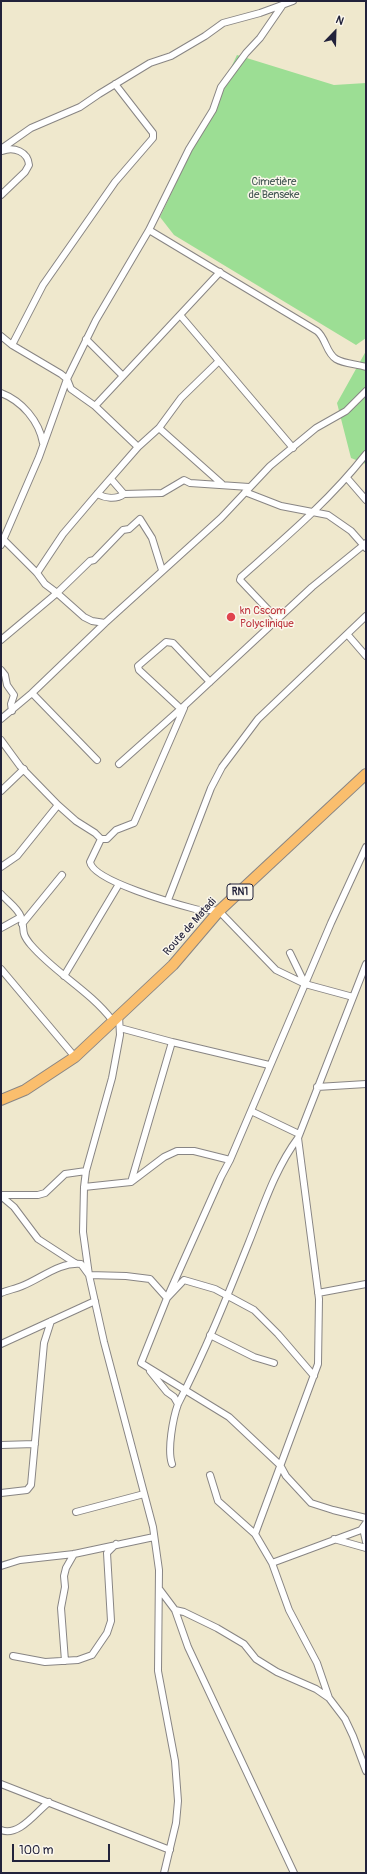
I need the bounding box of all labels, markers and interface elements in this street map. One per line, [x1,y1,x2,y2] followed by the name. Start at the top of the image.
[315,12,355,52] north arrow
[334,13,346,28] text: N
[248,175,300,201] park label: Cimetière de Benseke
[240,604,294,630] place label: kn Cscom Polyclinique
[225,611,237,623] marker: kn Cscom Polyclinique
[227,884,253,900] road number: RN1
[161,895,219,959] street label: Route de Matadi
[14,1836,112,1862] scale bar
[19,1843,53,1858] text: 100 m

